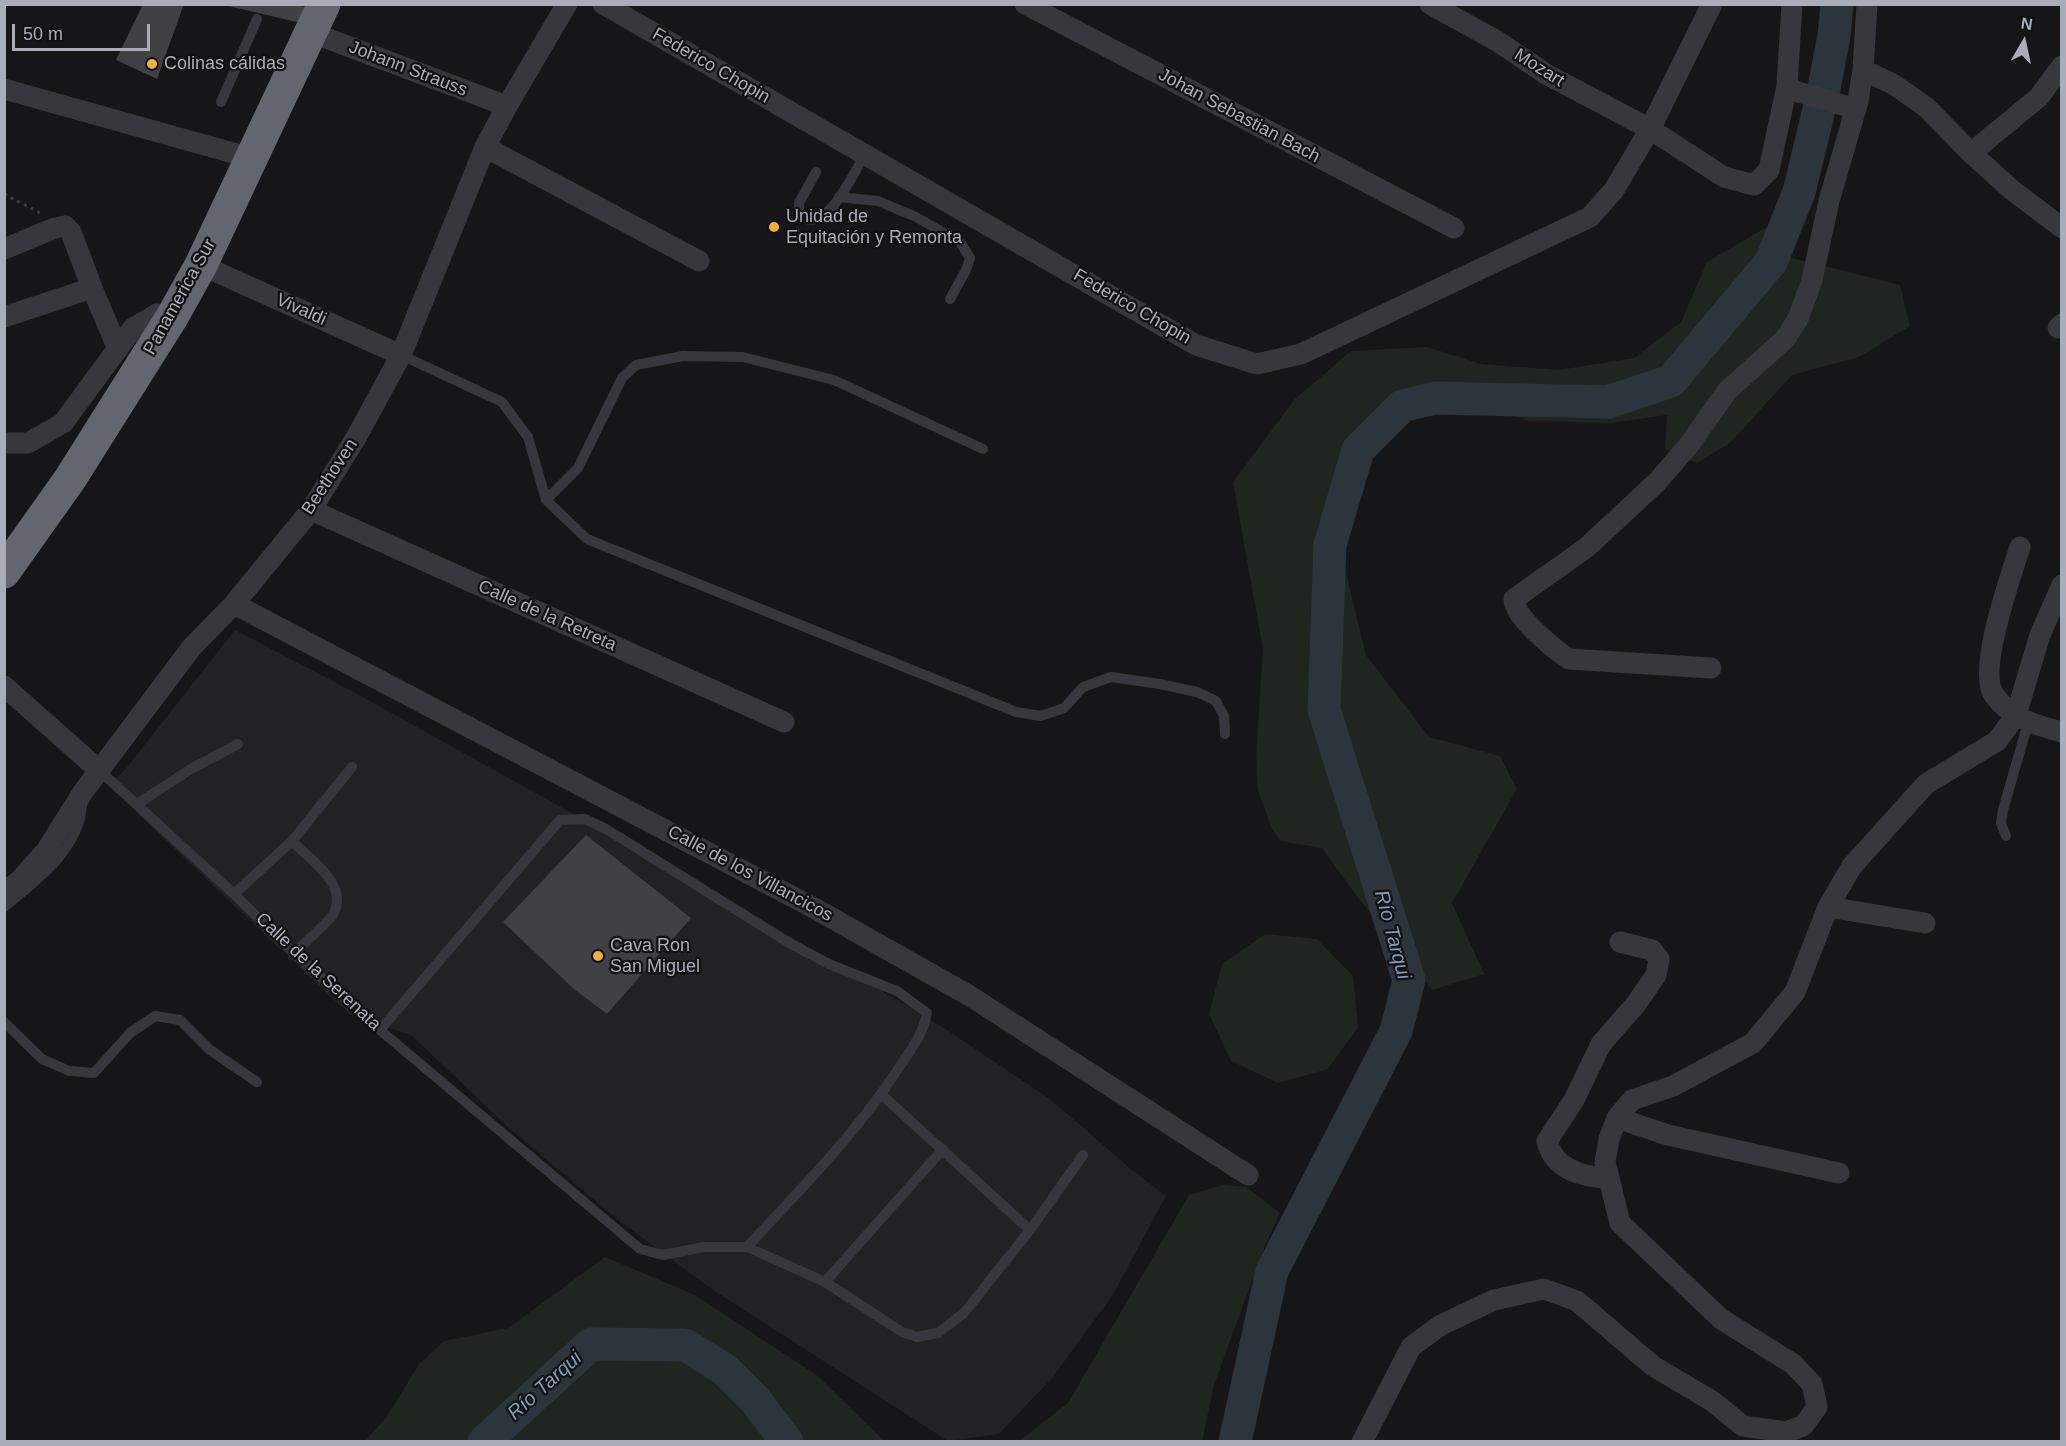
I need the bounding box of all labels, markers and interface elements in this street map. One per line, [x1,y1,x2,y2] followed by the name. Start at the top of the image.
[15,12,153,50] scale bar
[1994,12,2054,72] north arrow
[2020,14,2034,33] text: N
[23,24,63,44] text: 50 m
[648,24,774,108] street label: Federico Chopin
[346,37,470,101] street label: Johann Strauss
[1510,44,1568,92] street label: Mozart
[164,53,285,75] place label: Colinas cálidas
[145,57,159,71] marker: Colinas cálidas
[1154,64,1324,168] street label: Johan Sebastian Bach
[786,206,962,248] place label: Unidad de Equitación y Remonta
[767,220,781,234] marker: Unidad de Equitación y Remonta
[139,235,221,359] street label: Panamerica Sur
[1069,265,1195,349] street label: Federico Chopin
[273,289,329,331] street label: Vivaldi
[298,435,362,519] street label: Beethoven
[475,576,619,656] street label: Calle de la Retreta
[664,821,836,927] street label: Calle de los Villancicos
[1369,888,1415,982] water label: Río Tarqui
[251,908,385,1036] street label: Calle de la Serenata
[610,935,700,978] place label: Cava Ron San Miguel
[591,949,605,963] marker: Cava Ron San Miguel
[503,1346,587,1426] water label: Río Tarqui

